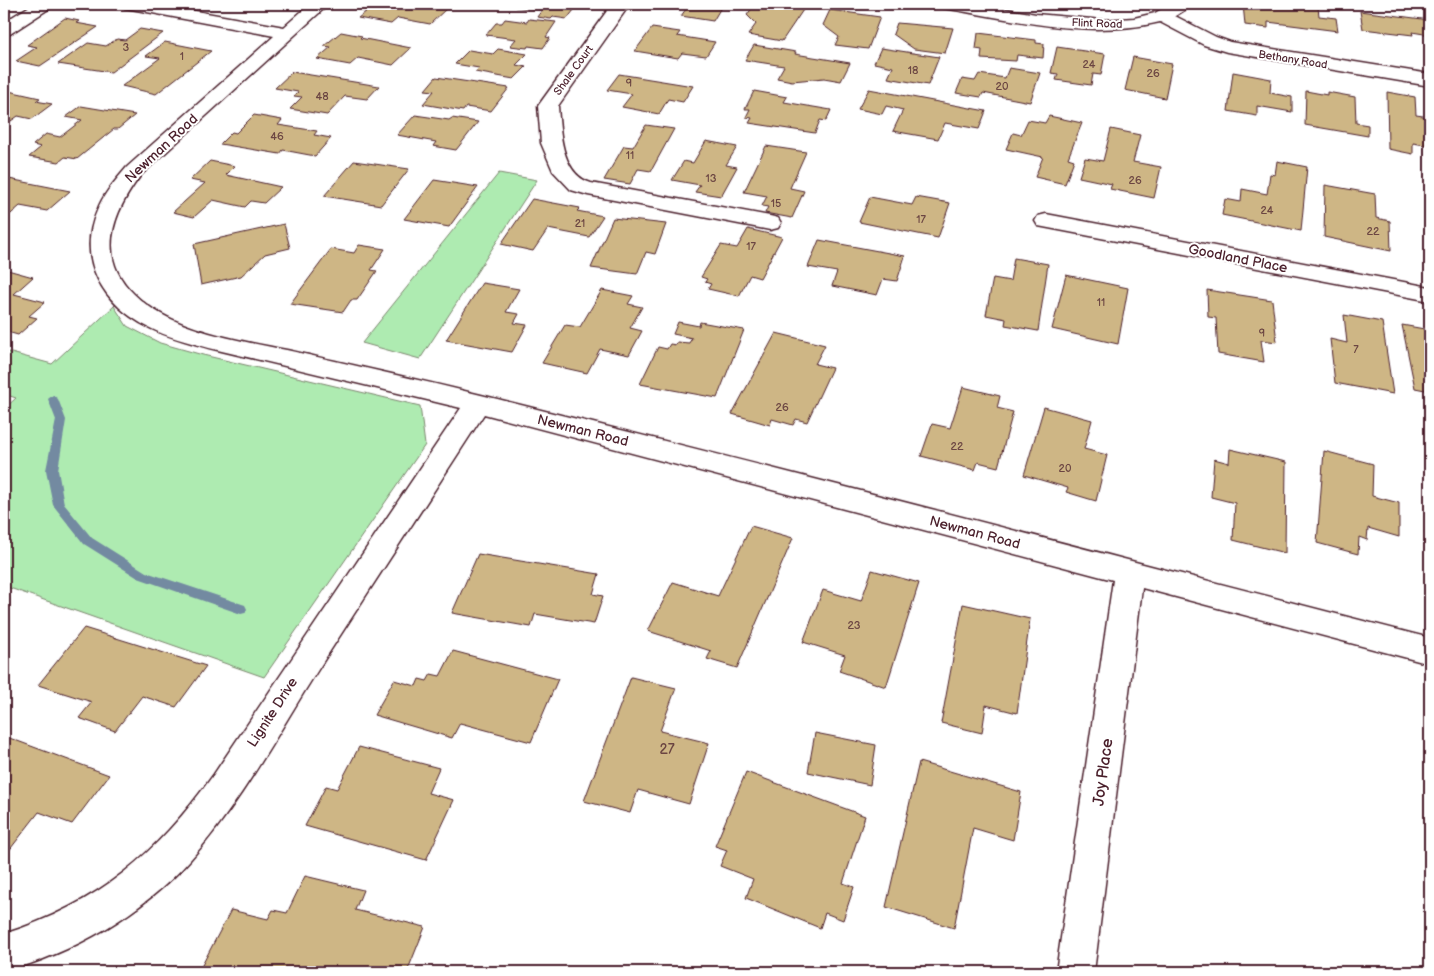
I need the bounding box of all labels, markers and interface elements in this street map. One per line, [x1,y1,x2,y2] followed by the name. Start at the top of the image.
[1071,16,1123,31] street label: Flint Road
[123,41,130,54] house number: 3
[551,42,596,98] street label: Shale Court
[1257,48,1328,71] street label: Bethany Road
[180,50,184,63] house number: 1
[1082,58,1096,71] house number: 24
[908,64,918,77] house number: 18
[1146,67,1160,80] house number: 26
[626,77,632,90] house number: 9
[996,80,1009,93] house number: 20
[315,90,329,103] house number: 48
[121,110,201,186] street label: Newman Road
[270,130,284,143] house number: 46
[626,149,634,162] house number: 11
[705,172,717,185] house number: 13
[1128,174,1142,187] house number: 26
[771,197,781,210] house number: 15
[1260,204,1274,217] house number: 24
[916,213,926,226] house number: 17
[575,217,585,230] house number: 21
[1367,225,1380,238] house number: 22
[746,240,756,253] house number: 17
[1187,241,1289,276] street label: Goodland Place
[1097,296,1105,309] house number: 11
[1259,327,1265,340] house number: 9
[1353,343,1359,356] house number: 7
[775,401,789,414] house number: 26
[536,411,630,450] street label: Newman Road
[951,440,964,453] house number: 22
[1059,462,1072,475] house number: 20
[928,512,1022,553] street label: Newman Road
[847,619,861,632] house number: 23
[244,674,301,750] street label: Lignite Drive
[1089,737,1118,807] street label: Joy Place
[659,741,675,758] house number: 27

